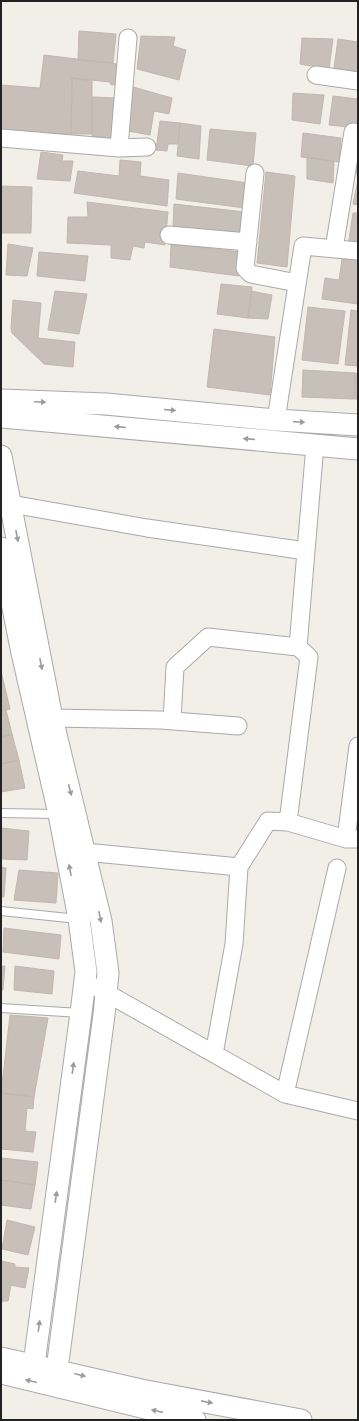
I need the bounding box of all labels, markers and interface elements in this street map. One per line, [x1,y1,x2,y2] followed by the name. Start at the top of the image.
[34,399,47,405] one-way arrow
[164,407,176,414] one-way arrow
[293,418,305,425] one-way arrow
[114,424,126,431] one-way arrow
[243,436,255,443] one-way arrow
[14,530,20,542] one-way arrow
[39,657,45,670] one-way arrow
[68,784,74,796] one-way arrow
[66,864,72,876] one-way arrow
[98,911,104,923] one-way arrow
[70,1062,76,1074] one-way arrow
[53,1191,59,1203] one-way arrow
[36,1320,42,1332] one-way arrow
[74,1372,86,1378] one-way arrow
[25,1377,37,1383] one-way arrow
[201,1400,213,1406] one-way arrow
[151,1408,163,1414] one-way arrow

